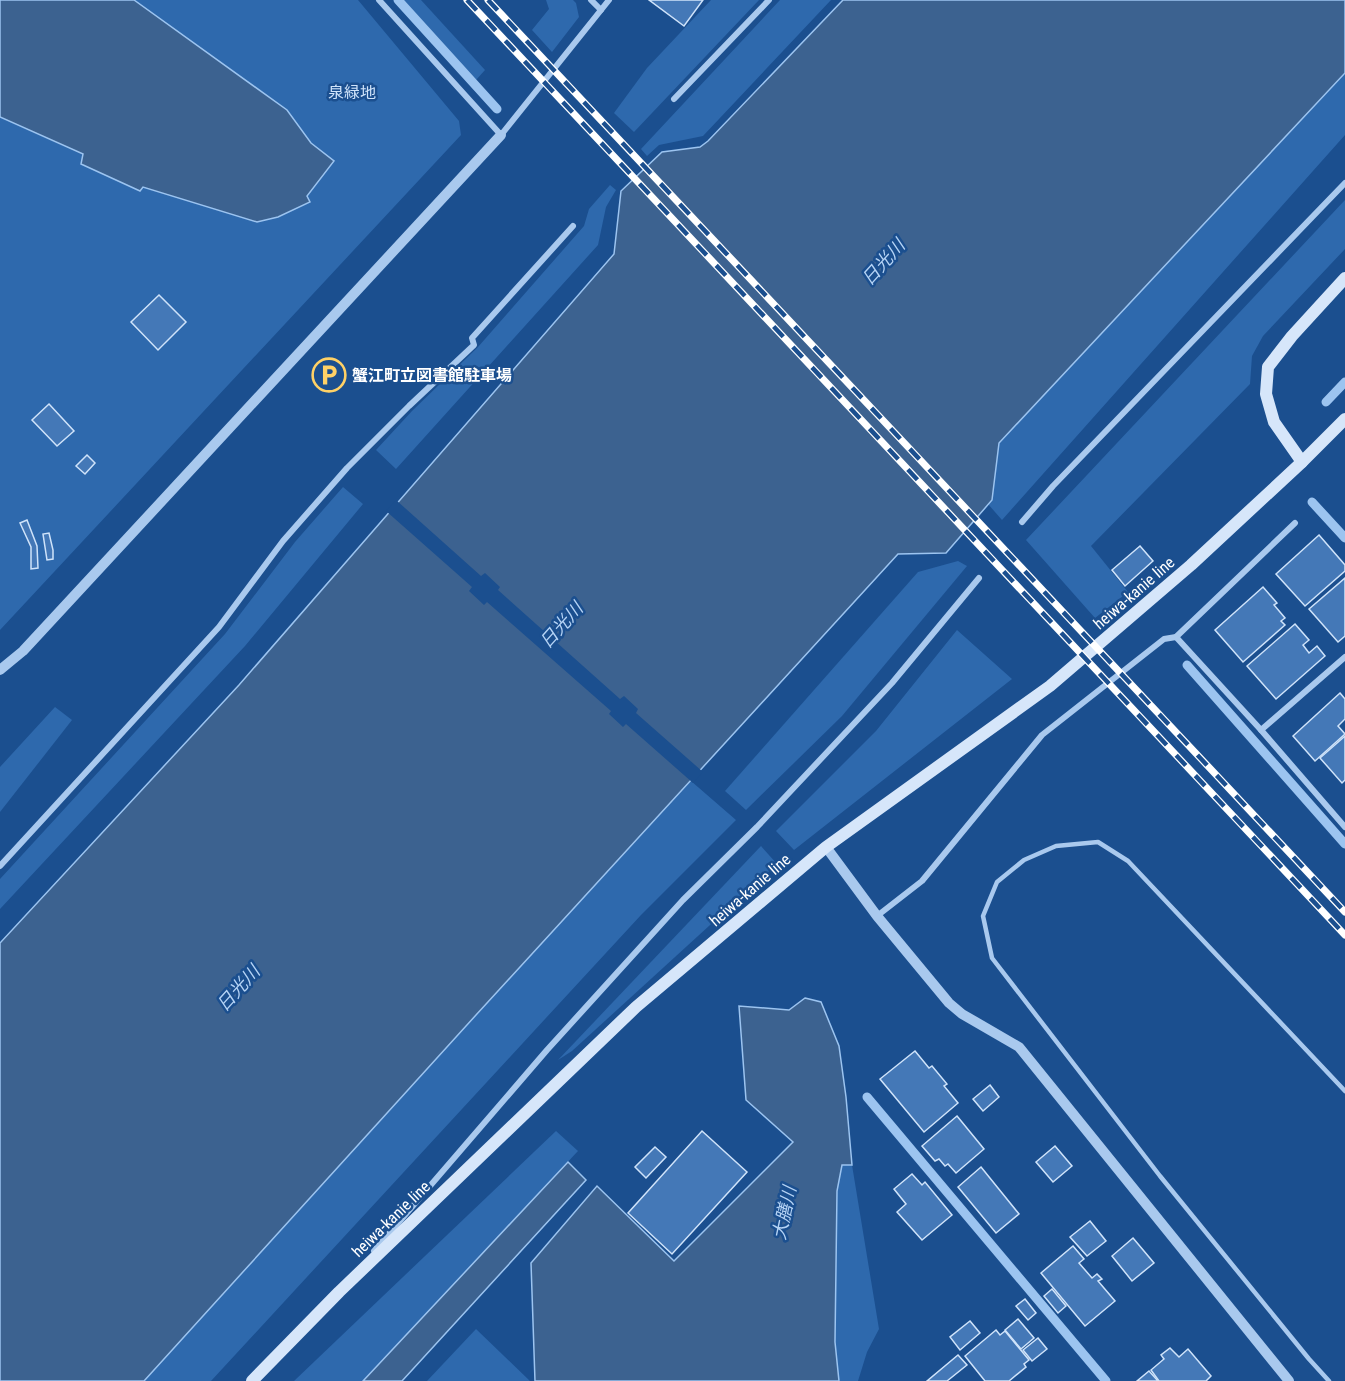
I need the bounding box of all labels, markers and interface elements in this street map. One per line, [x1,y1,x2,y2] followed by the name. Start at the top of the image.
[328,83,376,102] park label: 泉緑地
[857,233,910,289] water label: 日光川
[311,357,347,393] parking icon: 蟹江町立図書館駐車場
[352,366,512,385] place label: 蟹江町立図書館駐車場
[1090,553,1178,633] street label: heiwa-kanie line
[535,596,588,652] water label: 日光川
[706,850,794,930] street label: heiwa-kanie line
[212,959,265,1015] water label: 日光川
[348,1177,434,1261] street label: heiwa-kanie line
[768,1182,800,1242] water label: 大膳川

